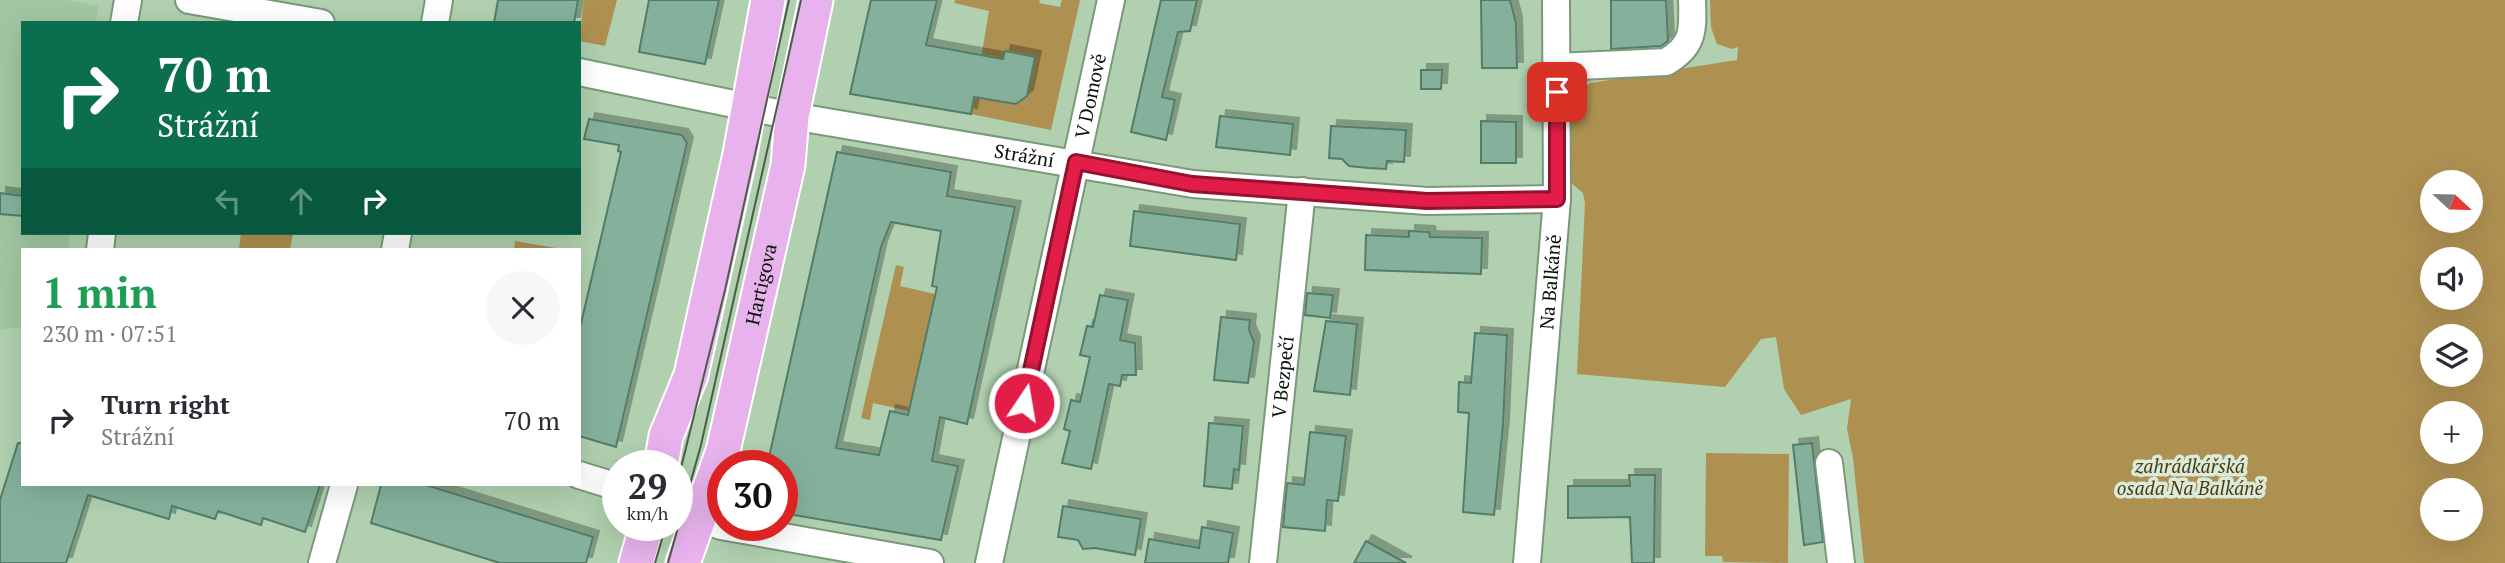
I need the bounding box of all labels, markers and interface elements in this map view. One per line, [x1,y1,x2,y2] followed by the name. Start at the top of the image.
[157,41,271,106] text: 70 m
[42,49,133,140] icon: right
[1068,51,1111,141] street label: V Domově
[1527,62,1587,122] pin
[1538,73,1576,111] icon: arrive
[157,104,259,146] text: Strážní
[992,138,1056,172] street label: Strážní
[2420,170,2483,233] north arrow
[2420,170,2483,541] map controls
[209,182,247,220] icon: left
[282,182,320,220] icon: ahead
[355,182,393,220] icon: right
[1533,233,1566,331] street label: Na Balkáně
[739,240,782,327] street label: Hartigova
[2420,247,2483,310] button: sound
[42,264,157,320] text: 1 min
[486,271,560,345] button: close
[42,318,177,349] text: 230 m · 07:51
[2420,324,2483,387] button: layers
[1265,334,1299,419] street label: V Bezpečí
[987,366,1061,440] position arrow
[101,387,230,421] text: Turn right
[42,401,80,439] icon: right
[2420,401,2483,464] button: +
[504,403,560,437] text: 70 m
[101,421,174,452] text: Strážní
[707,450,798,541] speed limit sign: 30
[2117,453,2265,500] park label: zahrádkářská osada Na Balkáně
[628,463,667,509] text: 29
[2420,478,2483,541] button: −
[627,501,668,525] text: km/h

